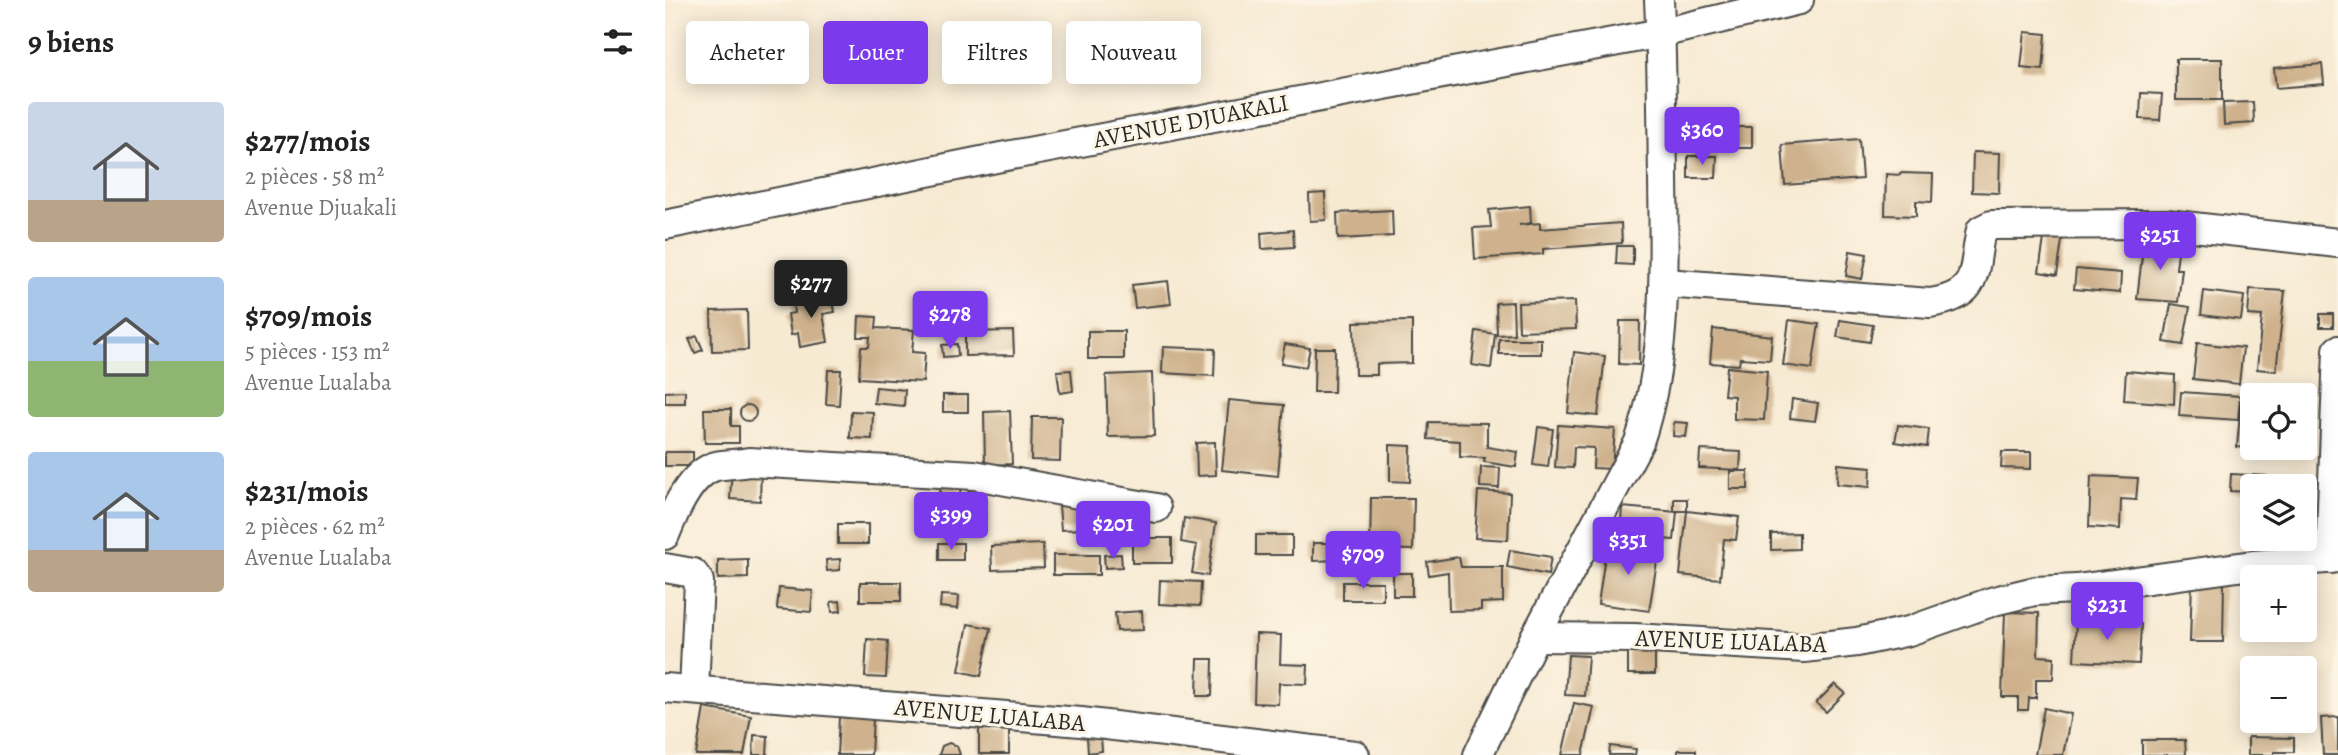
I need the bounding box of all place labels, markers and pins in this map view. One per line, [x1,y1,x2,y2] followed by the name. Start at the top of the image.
[1661,108,1743,167] pin: $360
[2119,212,2201,272] pin: $251
[770,260,852,320] pin: $277
[909,292,991,351] pin: $278
[910,492,992,552] pin: $399
[1072,502,1154,561] pin: $201
[1587,518,1669,577] pin: $351
[1322,532,1404,591] pin: $709
[2066,582,2148,642] pin: $231

